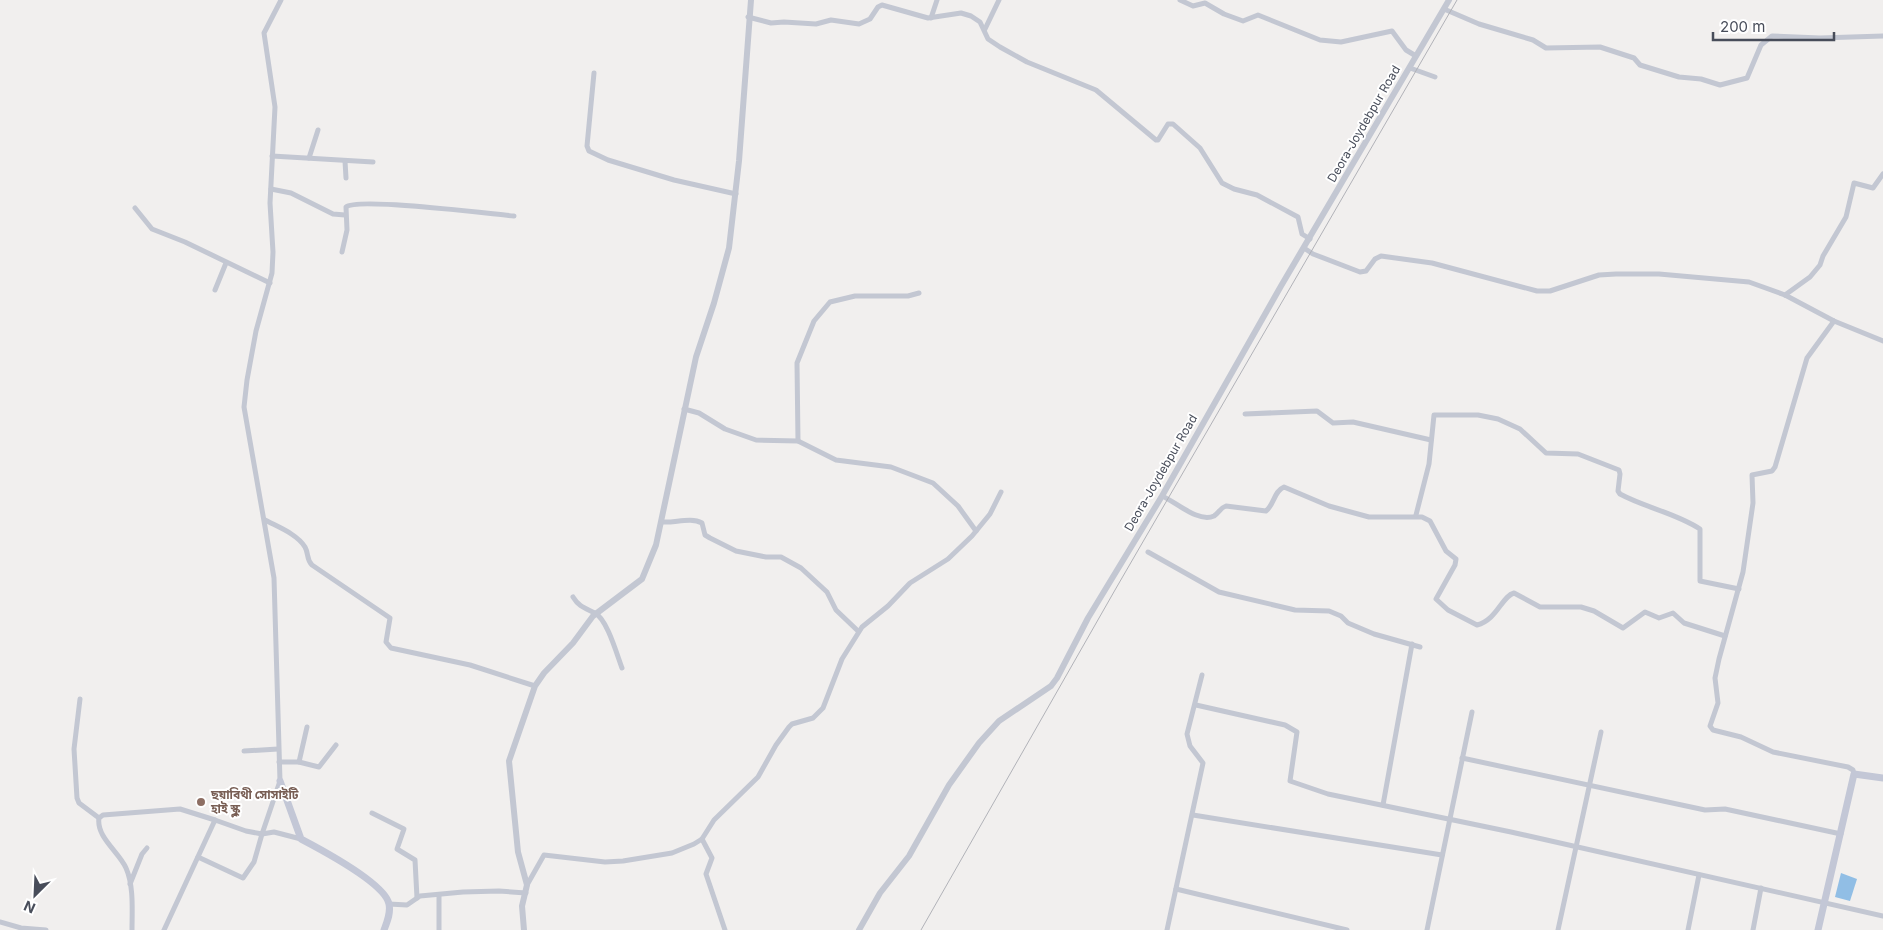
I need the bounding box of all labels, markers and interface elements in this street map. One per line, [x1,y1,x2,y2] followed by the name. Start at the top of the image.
[1713,10,1834,42] scale bar
[1720,17,1765,36] text: 200 m
[1324,63,1403,185] street label: Deora-Joydebpur Road
[1121,412,1200,534] street label: Deora-Joydebpur Road
[210,787,299,818] place label: ছয়াবিথী সোসাইটি হাই স্কুল
[195,796,207,808] marker: ছয়াবিথী সোসাইটি হাই স্কুল
[10,870,60,920] north arrow
[21,897,38,917] text: N

